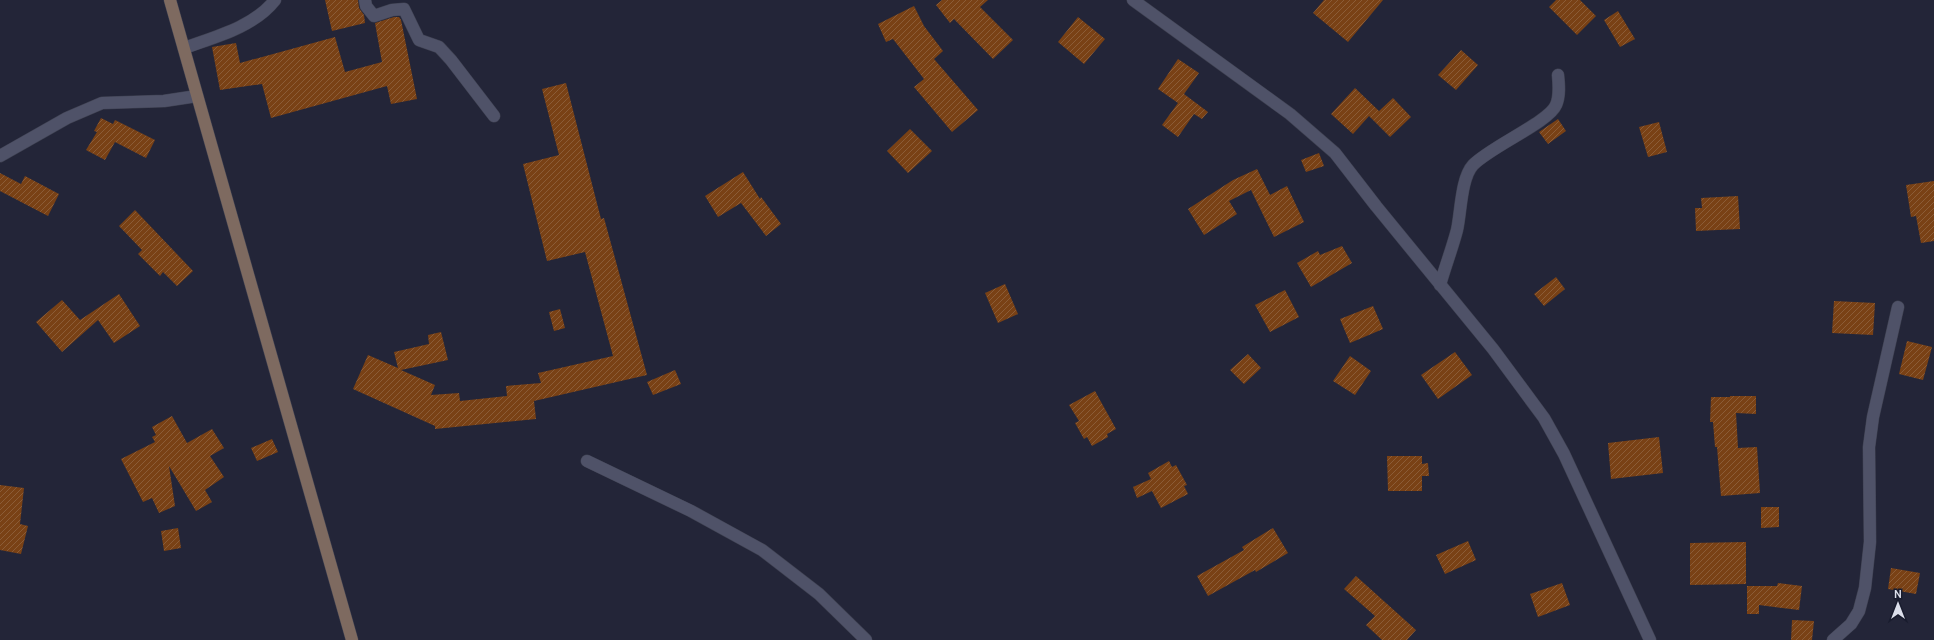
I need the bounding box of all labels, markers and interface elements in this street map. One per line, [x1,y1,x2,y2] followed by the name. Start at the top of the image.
[1878,584,1918,624] north arrow
[1894,587,1902,601] text: N

